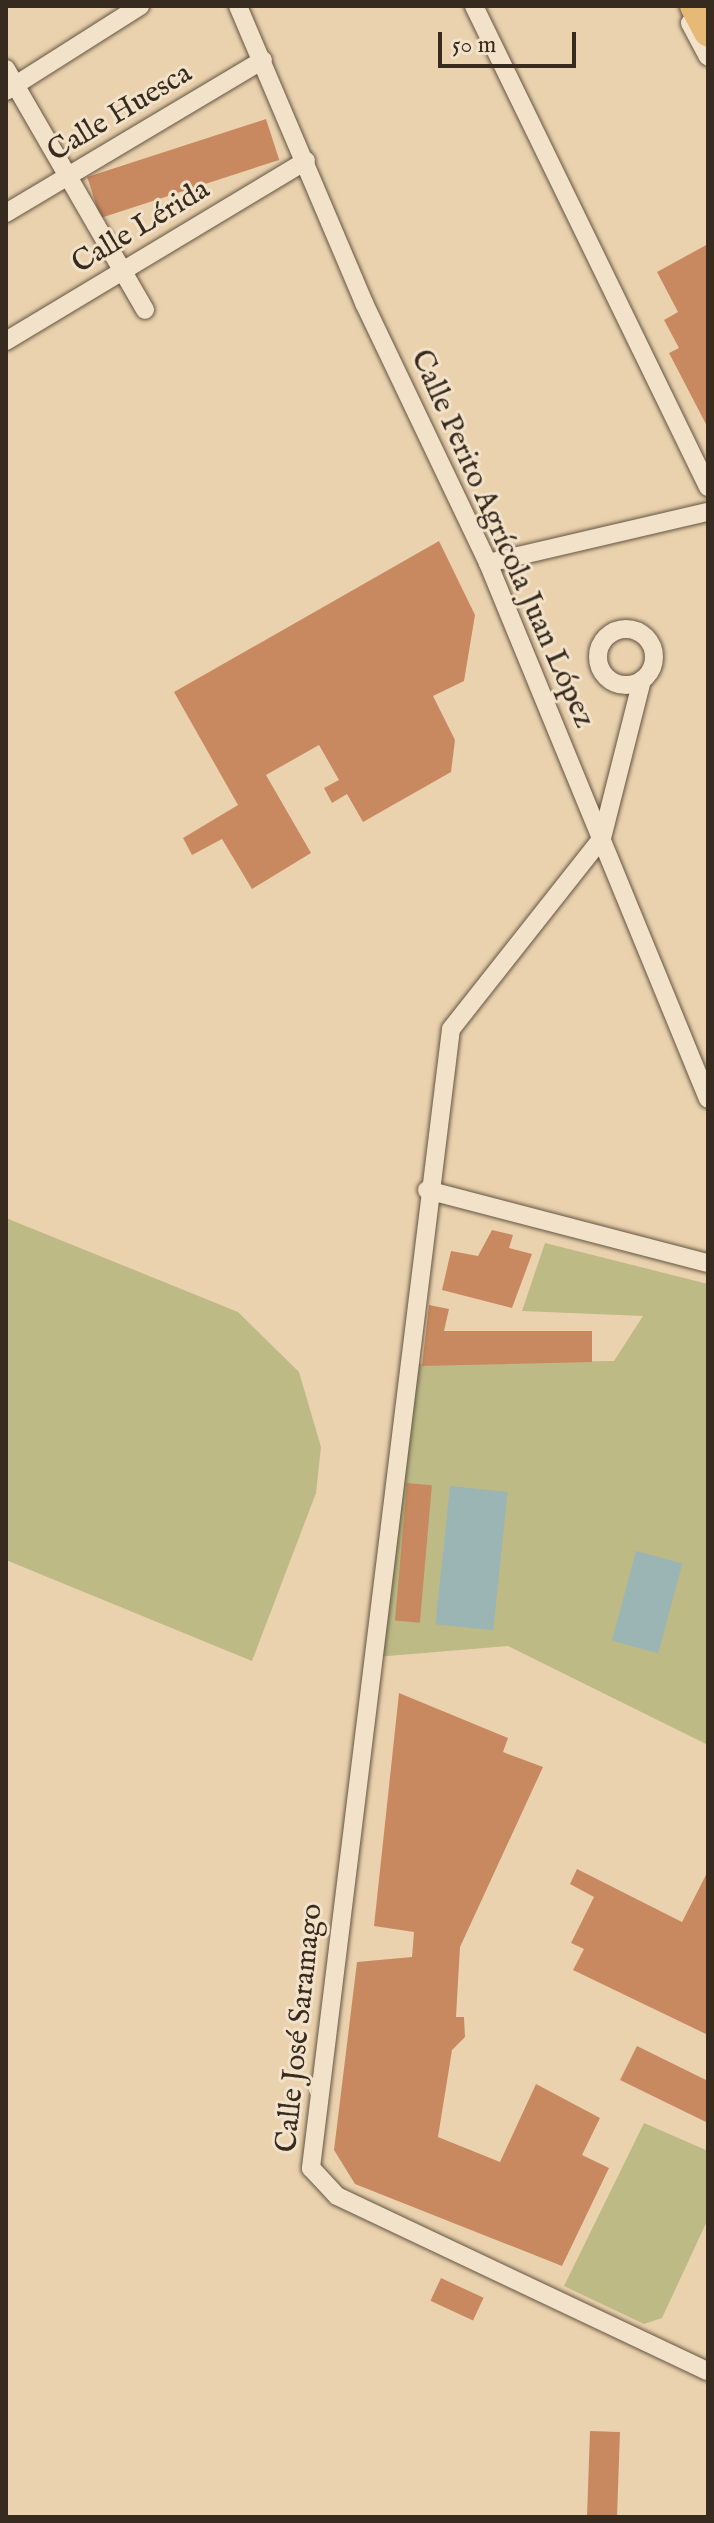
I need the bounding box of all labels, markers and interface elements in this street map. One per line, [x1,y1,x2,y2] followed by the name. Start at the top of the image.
[442,16,580,66] scale bar
[452,30,496,61] text: 50 m
[41,56,199,170] street label: Calle Huesca
[66,172,216,282] street label: Calle Lérida
[402,344,602,734] street label: Calle Perito Agrícola Juan López
[269,1902,331,2154] street label: Calle José Saramago

